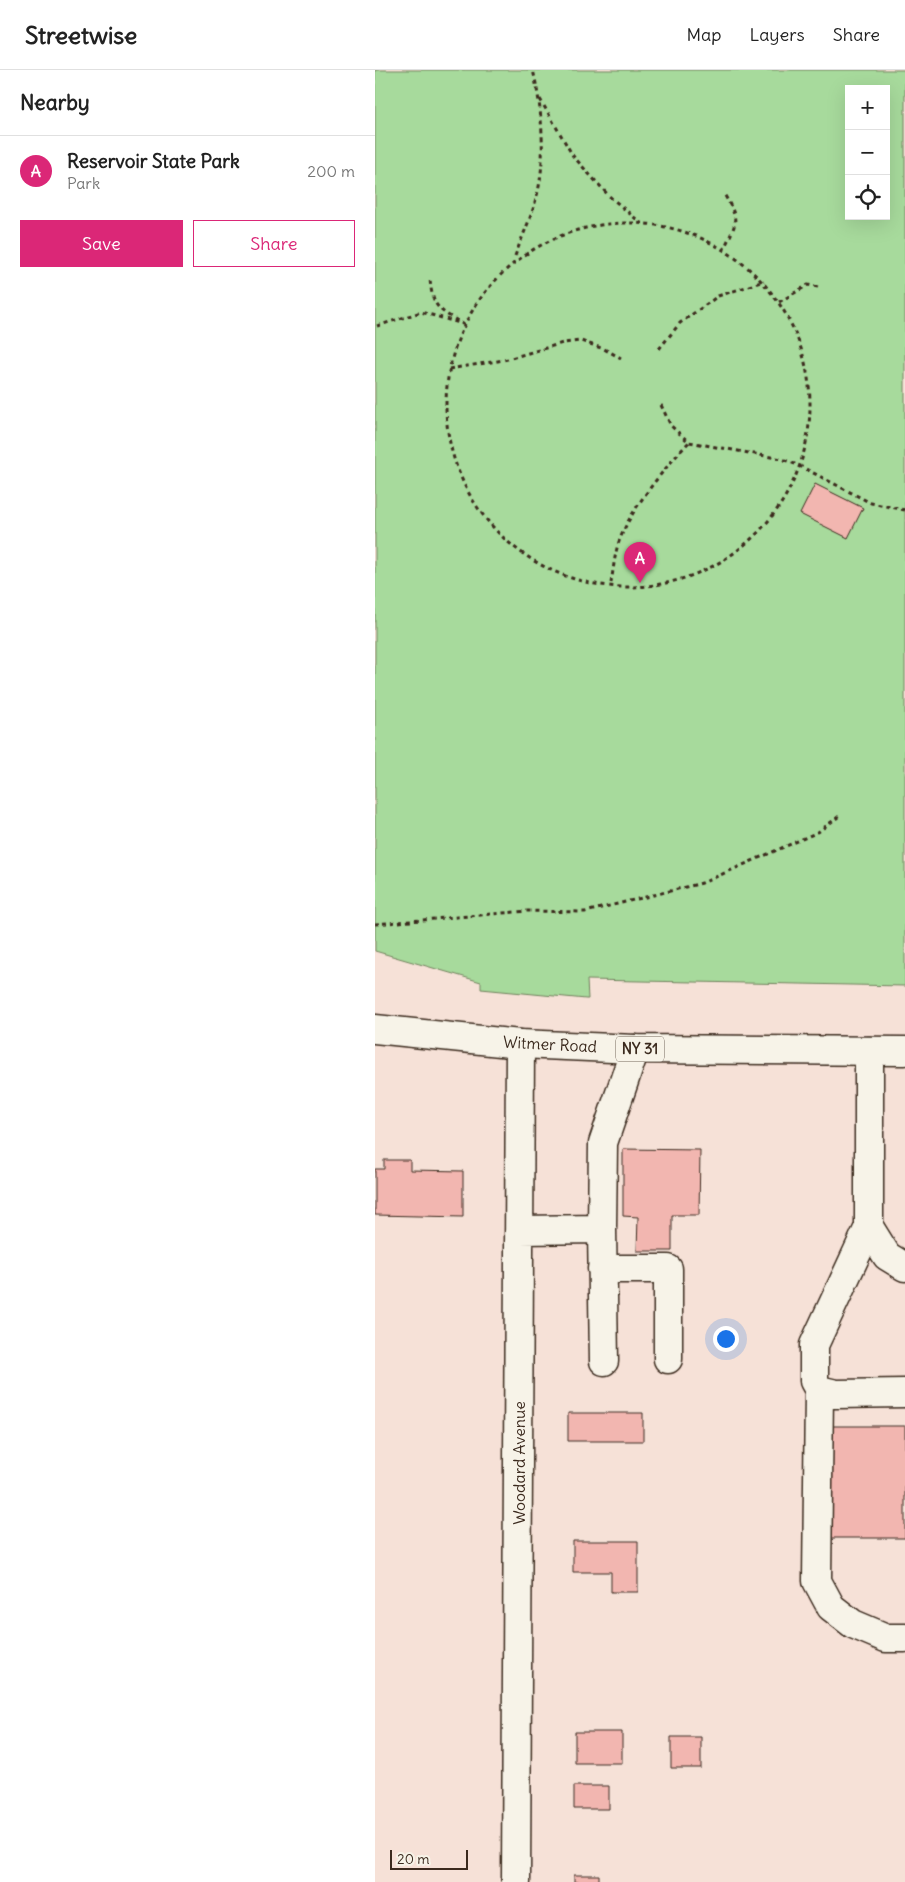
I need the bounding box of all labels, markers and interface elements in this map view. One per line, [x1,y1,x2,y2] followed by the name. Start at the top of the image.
[25,20,137,50] text: Streetwise
[686,23,721,46] text: Map
[749,23,805,46] text: Layers
[833,23,880,46] text: Share
[845,85,890,220] map controls
[845,85,890,130] button: +
[20,89,90,116] text: Nearby
[845,130,890,175] button: −
[67,149,240,173] text: Reservoir State Park
[31,161,41,181] text: A
[307,161,355,181] text: 200 m
[67,173,100,193] text: Park
[845,175,890,220] button: locate
[20,220,183,267] button: Save
[193,220,355,267] button: Share
[624,542,656,583] pin: A
[503,1032,597,1056] street label: Witmer Road
[616,1036,664,1062] road number: NY 31
[713,1326,739,1352] your location
[509,1401,529,1525] street label: Woodard Avenue
[390,1847,467,1870] scale bar
[397,1850,430,1868] text: 20 m

